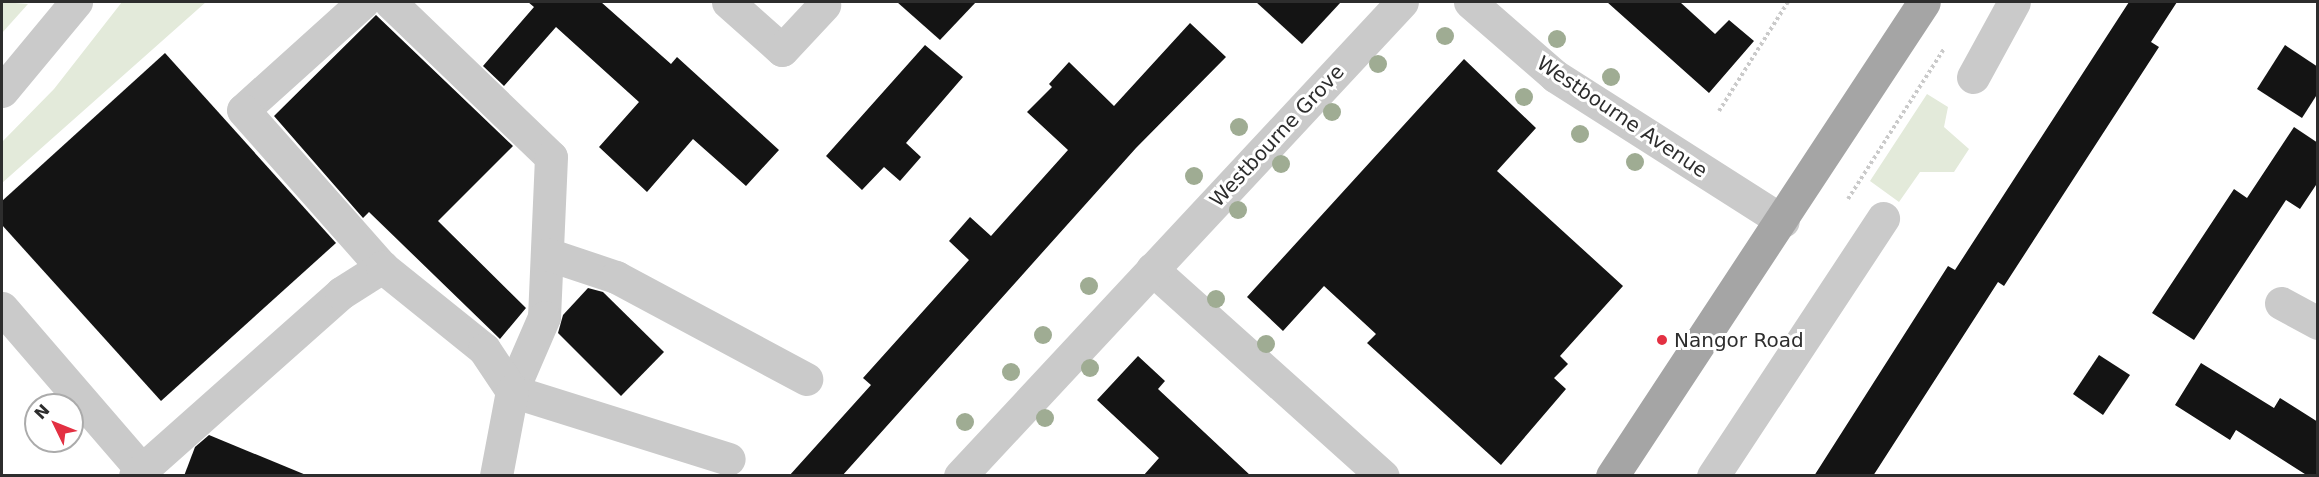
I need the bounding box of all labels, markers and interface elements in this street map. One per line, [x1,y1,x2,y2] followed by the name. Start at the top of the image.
[1532,51,1712,183] street label: Westbourne Avenue
[1205,60,1349,212] street label: Westbourne Grove
[1674,328,1804,352] place label: Nangor Road
[1655,333,1669,347] marker: Nangor Road
[24,393,84,453] north arrow
[30,400,53,423] text: N

